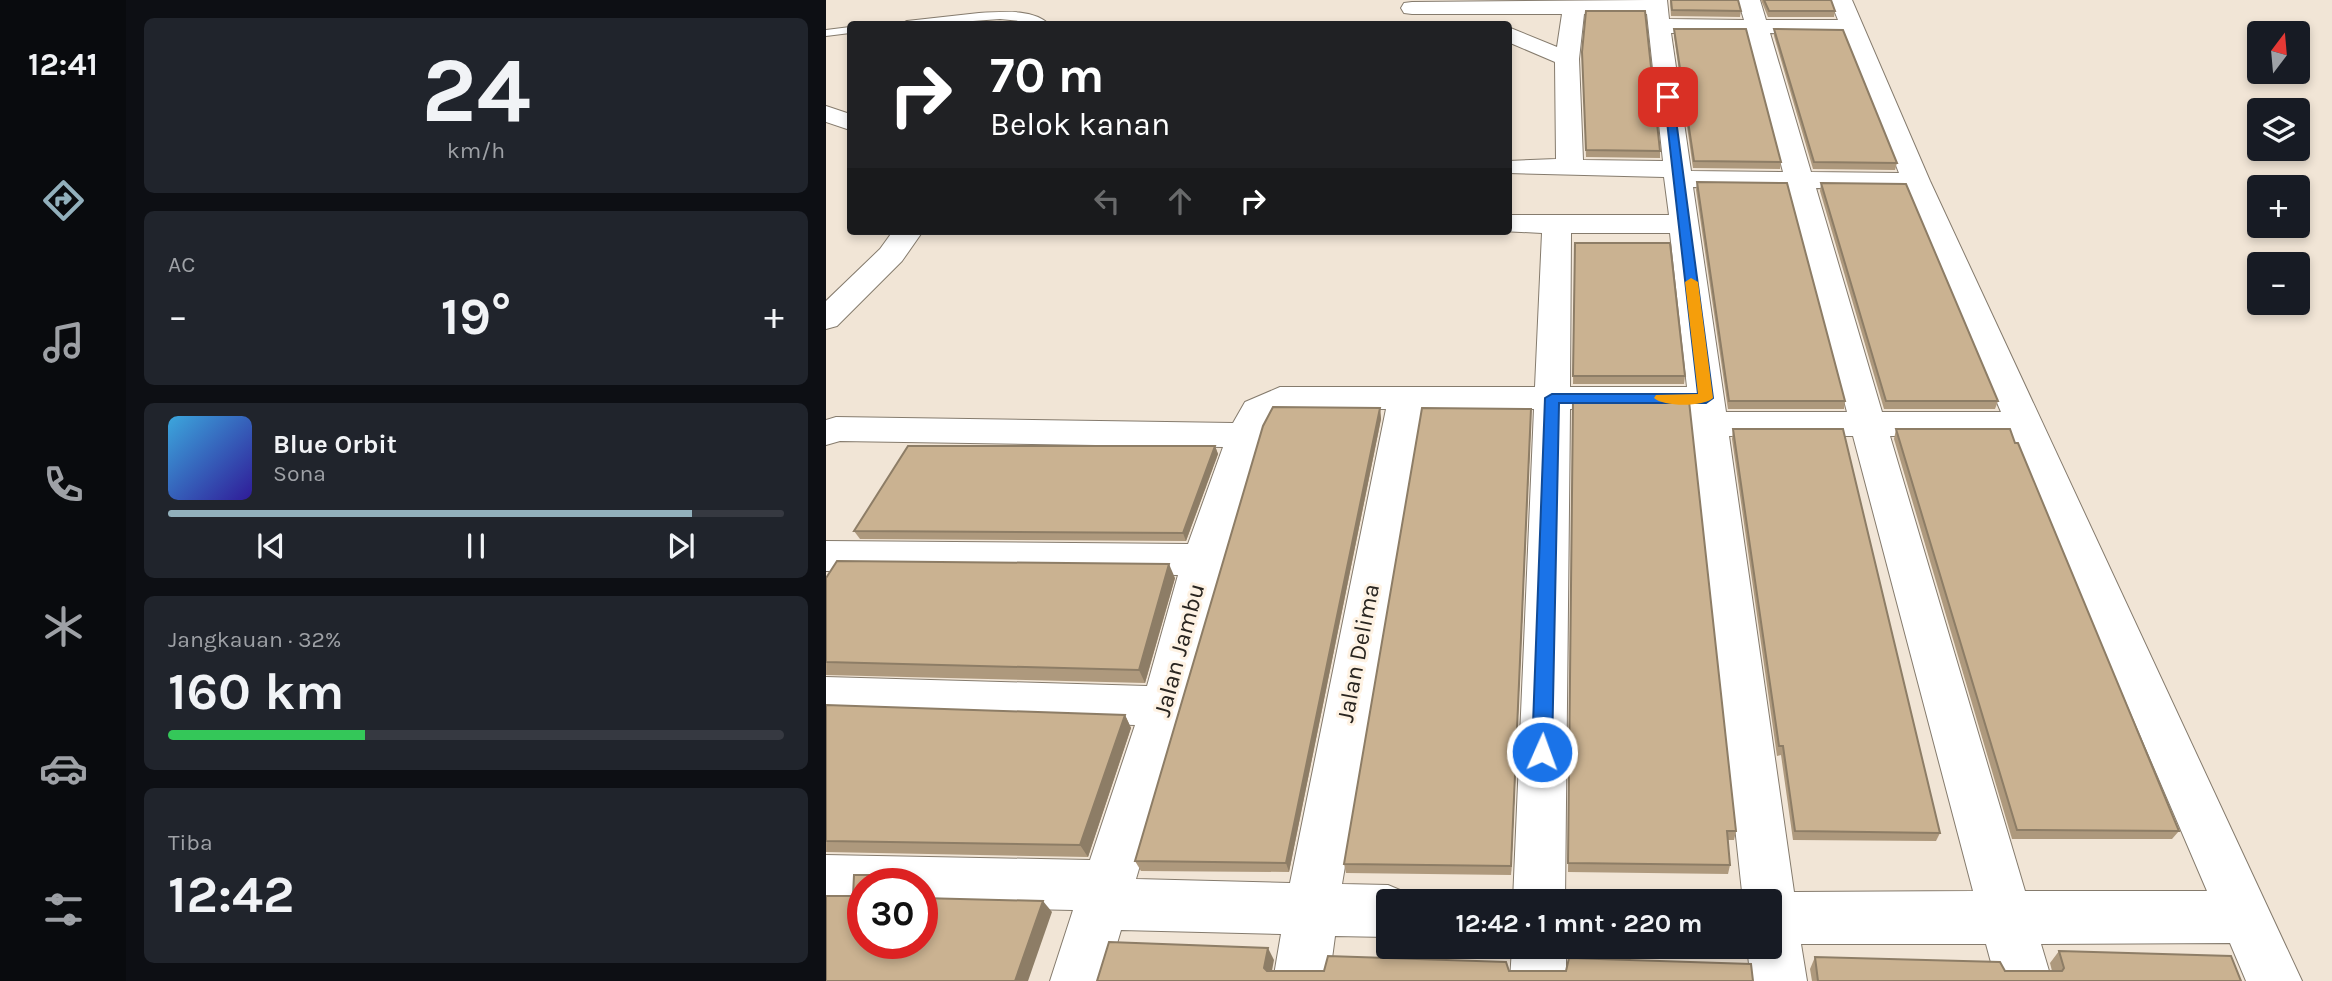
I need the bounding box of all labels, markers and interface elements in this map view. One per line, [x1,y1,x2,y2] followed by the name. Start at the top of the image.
[2247,21,2310,84] north arrow
[2247,21,2310,315] map controls
[421,38,531,144] text: 24
[28,46,98,83] text: 12:41
[990,47,1104,104] text: 70 m
[875,49,966,140] icon: right
[1638,67,1698,127] pin
[1649,78,1687,116] icon: arrive
[2247,98,2310,161] button: layers
[990,106,1170,143] text: Belok kanan
[447,137,505,164] text: km/h
[2247,175,2310,238] button: +
[39,176,88,225] icon: directions
[1088,182,1126,220] icon: left
[1161,182,1199,220] icon: ahead
[1234,182,1272,220] icon: right
[168,251,195,278] text: AC
[2247,252,2310,315] button: −
[441,286,511,347] text: 19°
[168,294,188,339] text: −
[764,294,784,339] text: +
[39,318,88,367] icon: music
[273,429,397,460] text: Blue Orbit
[39,460,88,509] icon: phone
[273,460,326,487] text: Sona
[252,527,290,565] icon: previous
[457,527,495,565] icon: pause
[662,527,700,565] icon: next
[1148,580,1210,720] street label: Jalan Jambu
[1331,581,1385,725] street label: Jalan Delima
[39,602,88,651] icon: climate
[168,626,342,653] text: Jangkauan · 32%
[168,661,344,722] text: 160 km
[1505,715,1579,789] position arrow
[39,744,88,793] icon: car
[168,829,213,856] text: Tiba
[168,864,294,925] text: 12:42
[847,868,938,959] speed limit sign: 30
[39,885,88,934] icon: filters
[1456,908,1702,939] text: 12:42 · 1 mnt · 220 m

